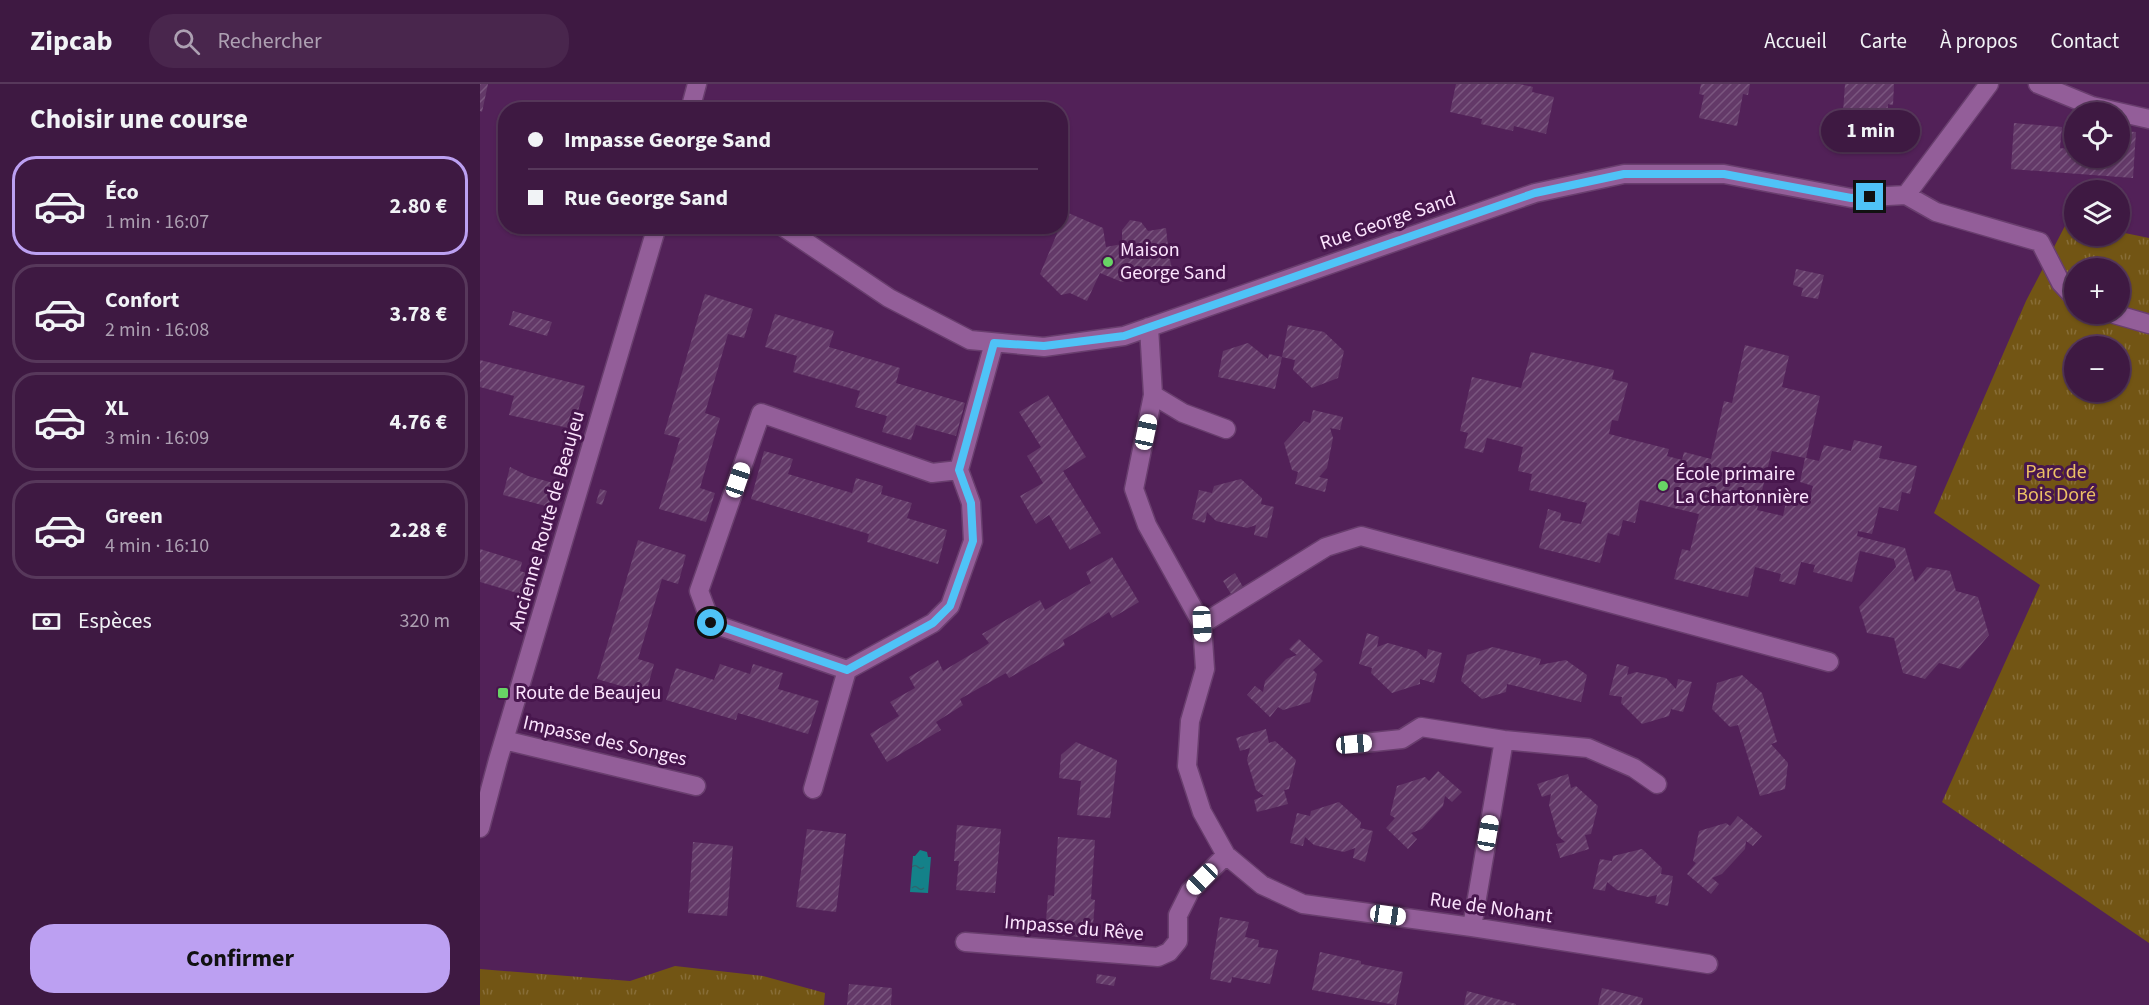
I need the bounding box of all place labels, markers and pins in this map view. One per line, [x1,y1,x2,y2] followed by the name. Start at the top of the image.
[1120,236,1226,287] place label: Maison George Sand
[1101,255,1115,269] marker: Maison George Sand
[1675,460,1809,511] place label: École primaire La Chartonnière
[1656,479,1670,493] marker: École primaire La Chartonnière
[515,679,661,707] place label: Route de Beaujeu
[496,686,510,700] marker: Route de Beaujeu

